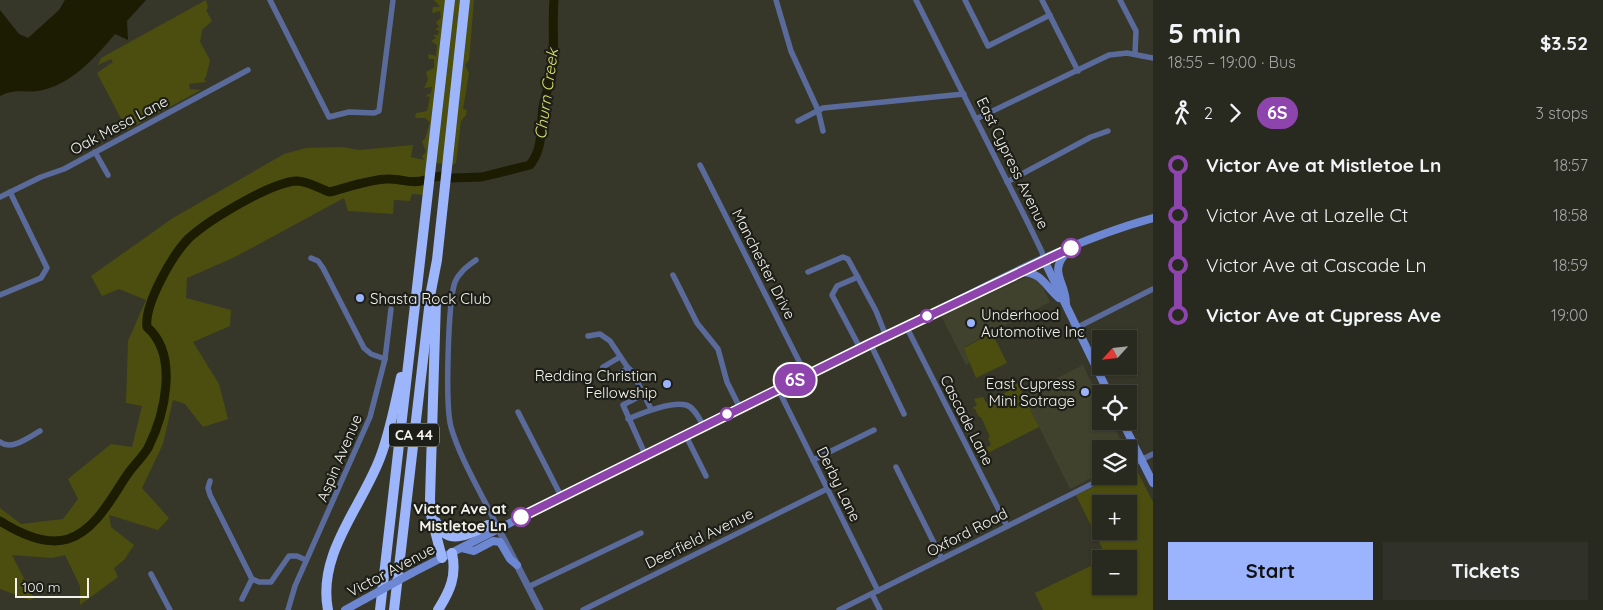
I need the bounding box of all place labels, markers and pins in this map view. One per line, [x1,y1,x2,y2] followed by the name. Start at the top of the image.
[1061,238,1081,258] unlabelled marker
[370,289,491,308] place label: Shasta Rock Club
[354,292,366,304] marker: Shasta Rock Club
[981,305,1085,341] place label: Underhood Automotive Inc
[920,309,934,323] unlabelled marker
[965,317,977,329] marker: Underhood Automotive Inc
[535,366,657,402] place label: Redding Christian Fellowship
[986,374,1075,410] place label: East Cypress Mini Sotrage
[661,378,673,390] marker: Redding Christian Fellowship
[1079,386,1091,398] marker: East Cypress Mini Sotrage
[720,407,734,421] unlabelled marker
[413,499,507,535] place label: Victor Ave at Mistletoe Ln
[511,507,531,527] marker: Victor Ave at Mistletoe Ln

